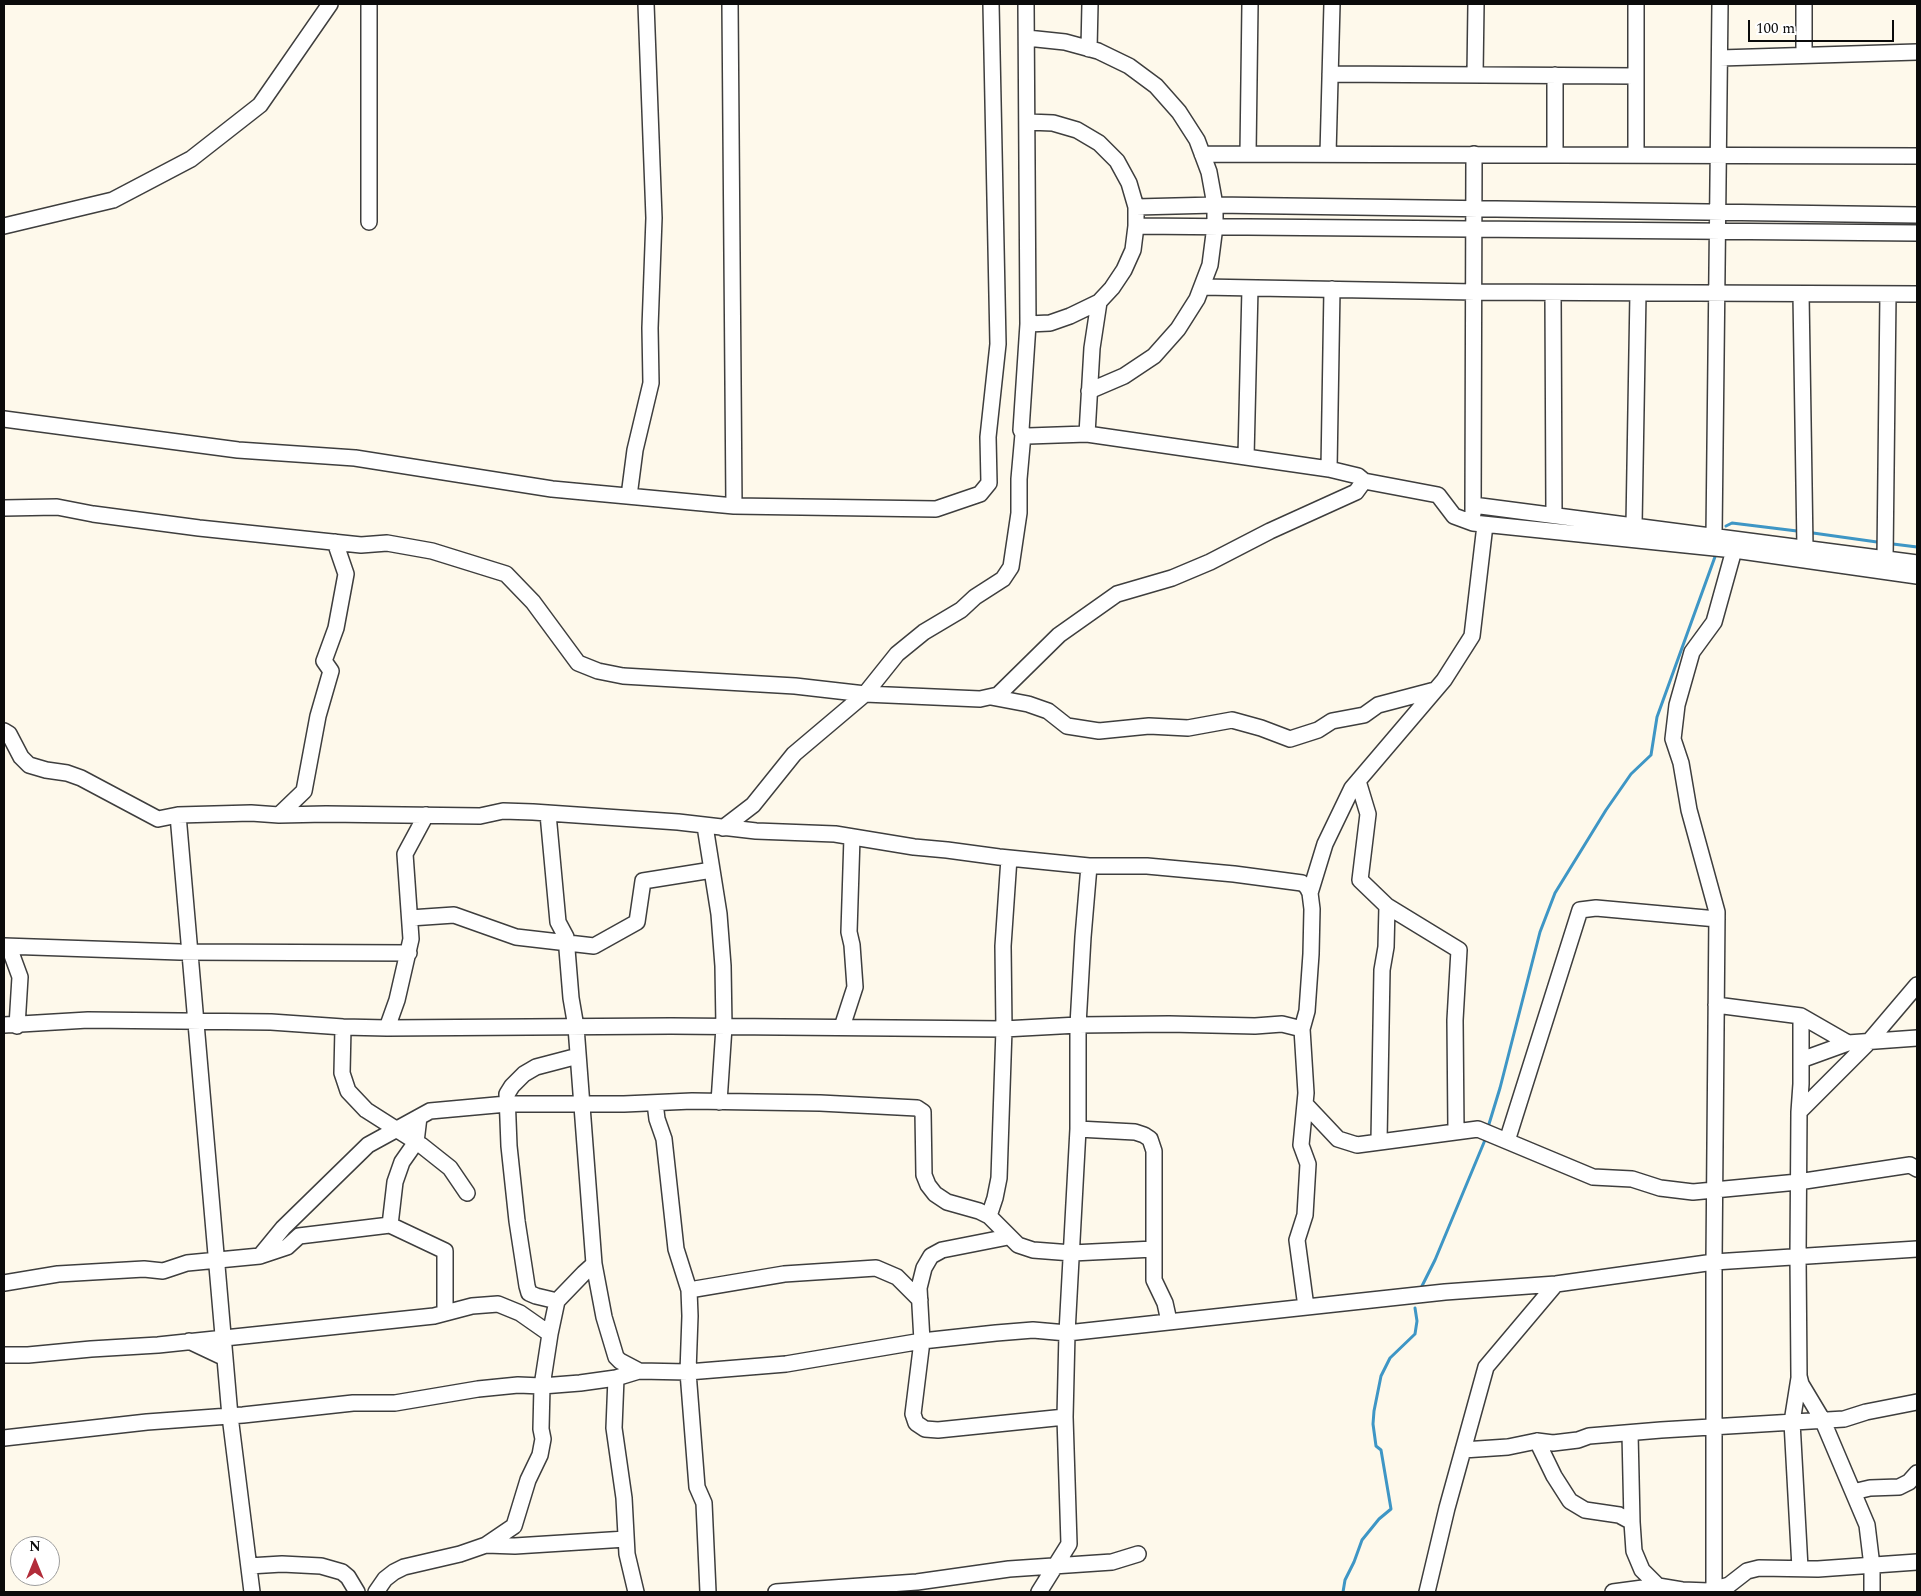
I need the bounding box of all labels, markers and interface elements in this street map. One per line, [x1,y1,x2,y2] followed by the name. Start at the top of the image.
[1751,10,1897,42] scale bar
[1756,17,1795,40] text: 100 m
[10,1536,60,1586] north arrow
[29,1536,41,1557] text: N

